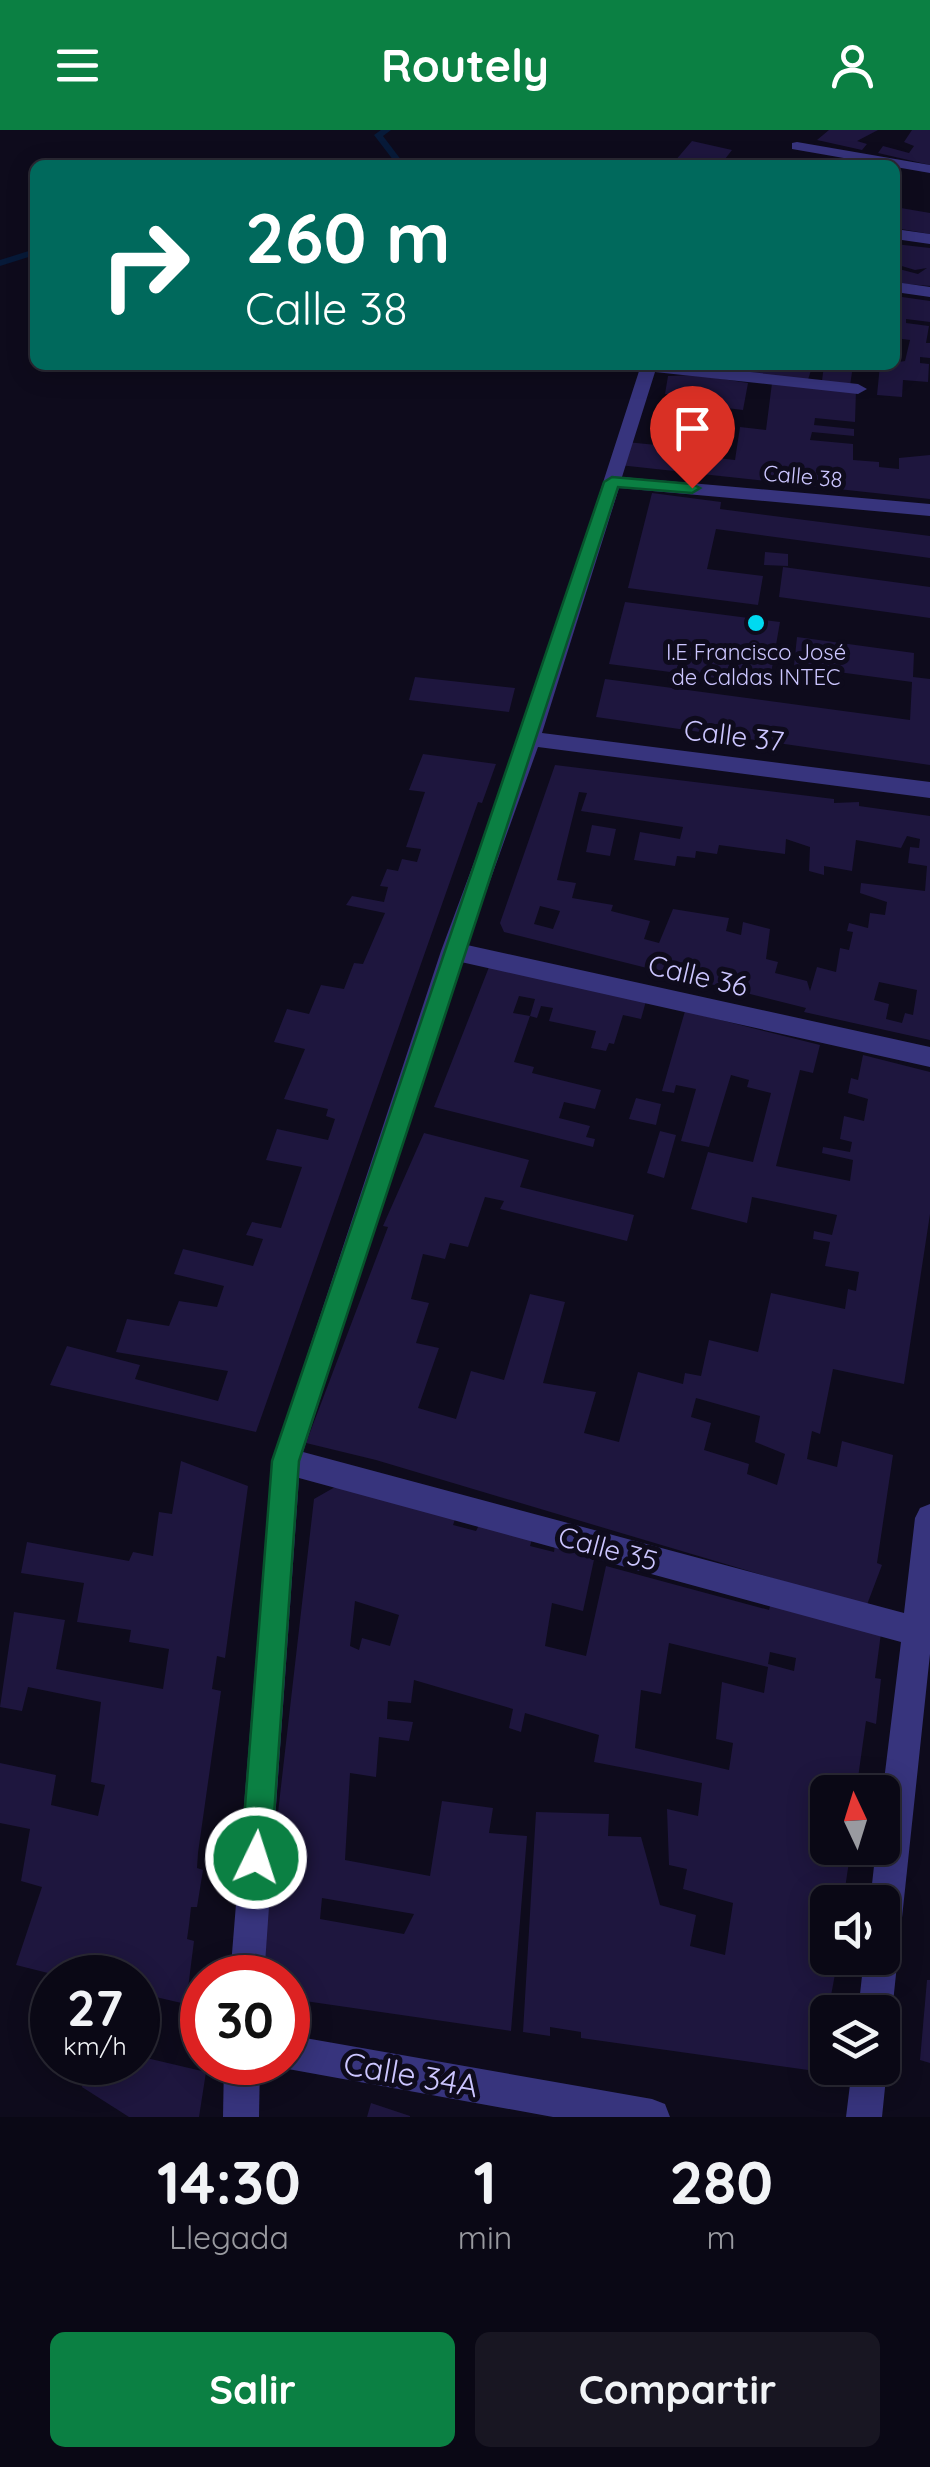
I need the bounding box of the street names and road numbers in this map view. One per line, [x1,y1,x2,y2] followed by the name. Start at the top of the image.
[762,459,844,493] street label: Calle 38
[682,712,786,758] street label: Calle 37
[645,947,751,1003] street label: Calle 36
[555,1518,661,1578] street label: Calle 35
[341,2043,481,2105] street label: Calle 34A

